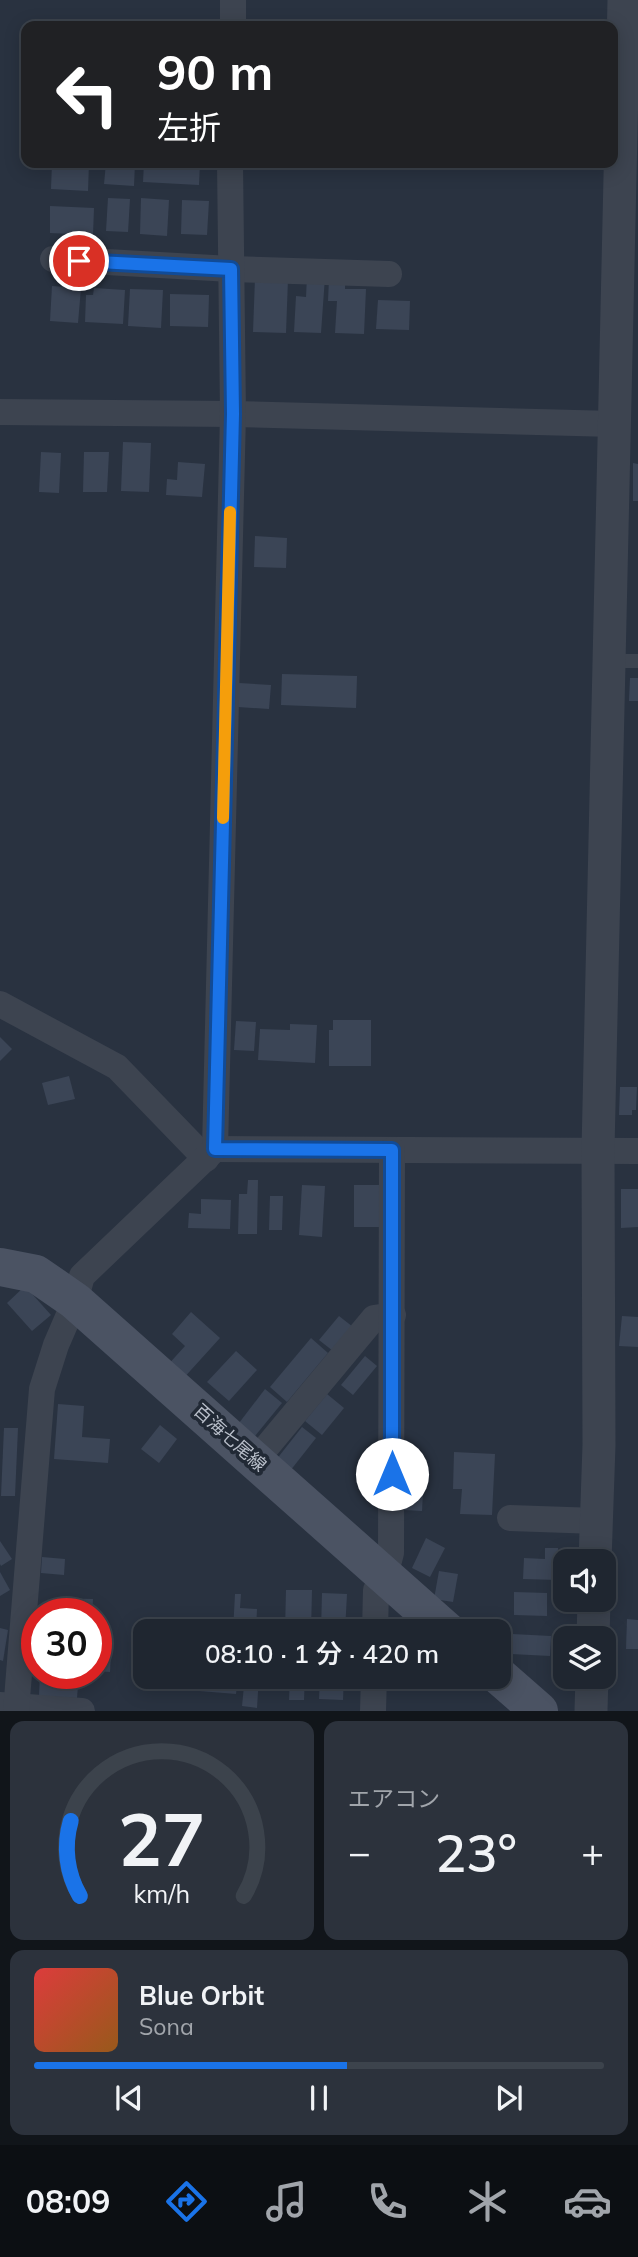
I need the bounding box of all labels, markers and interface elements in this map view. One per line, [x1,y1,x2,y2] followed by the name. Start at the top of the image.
[157,41,273,102] text: 90 m
[42,49,133,140] icon: left
[157,107,221,147] text: 左折
[49,231,109,291] pin
[60,242,98,280] icon: arrive
[189,1399,271,1476] street label: 百海七尾線
[355,1437,429,1511] position arrow
[553,1549,616,1689] map controls
[553,1549,616,1612] button: sound
[21,1598,112,1689] speed limit sign: 30
[553,1626,616,1689] button: layers
[205,1637,439,1670] text: 08:10 · 1 分 · 420 m
[348,1784,440,1813] text: エアコン
[118,1794,206,1885] text: 27
[435,1820,517,1885] text: 23°
[348,1828,371,1876] text: −
[581,1828,604,1876] text: +
[134,1878,190,1909] text: km/h
[139,1979,264,2012] text: Blue Orbit
[139,2012,194,2041] text: Sona
[110,2079,148,2117] icon: previous
[300,2079,338,2117] icon: pause
[490,2079,528,2117] icon: next
[162,2177,211,2226] icon: directions
[262,2177,311,2226] icon: music
[363,2177,412,2226] icon: phone
[463,2177,512,2226] icon: climate
[563,2177,612,2226] icon: car
[26,2181,110,2221] text: 08:09

